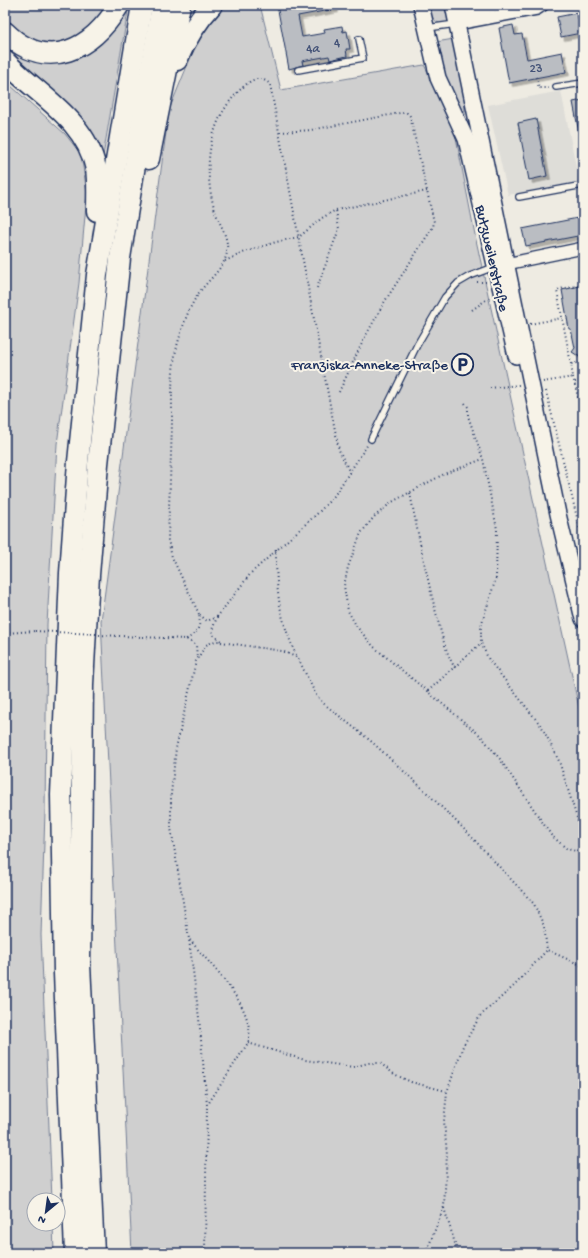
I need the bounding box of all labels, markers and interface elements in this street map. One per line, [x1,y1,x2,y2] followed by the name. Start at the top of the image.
[334,36,340,51] house number: 4
[306,42,320,57] house number: 4a
[529,62,543,77] house number: 23
[470,203,512,314] street label: Butzweilerstraße
[450,351,476,377] parking icon: Franziska-Anneke-Straße
[290,357,448,375] place label: Franziska-Anneke-Straße
[26,1192,66,1232] north arrow
[36,1212,48,1226] text: N

